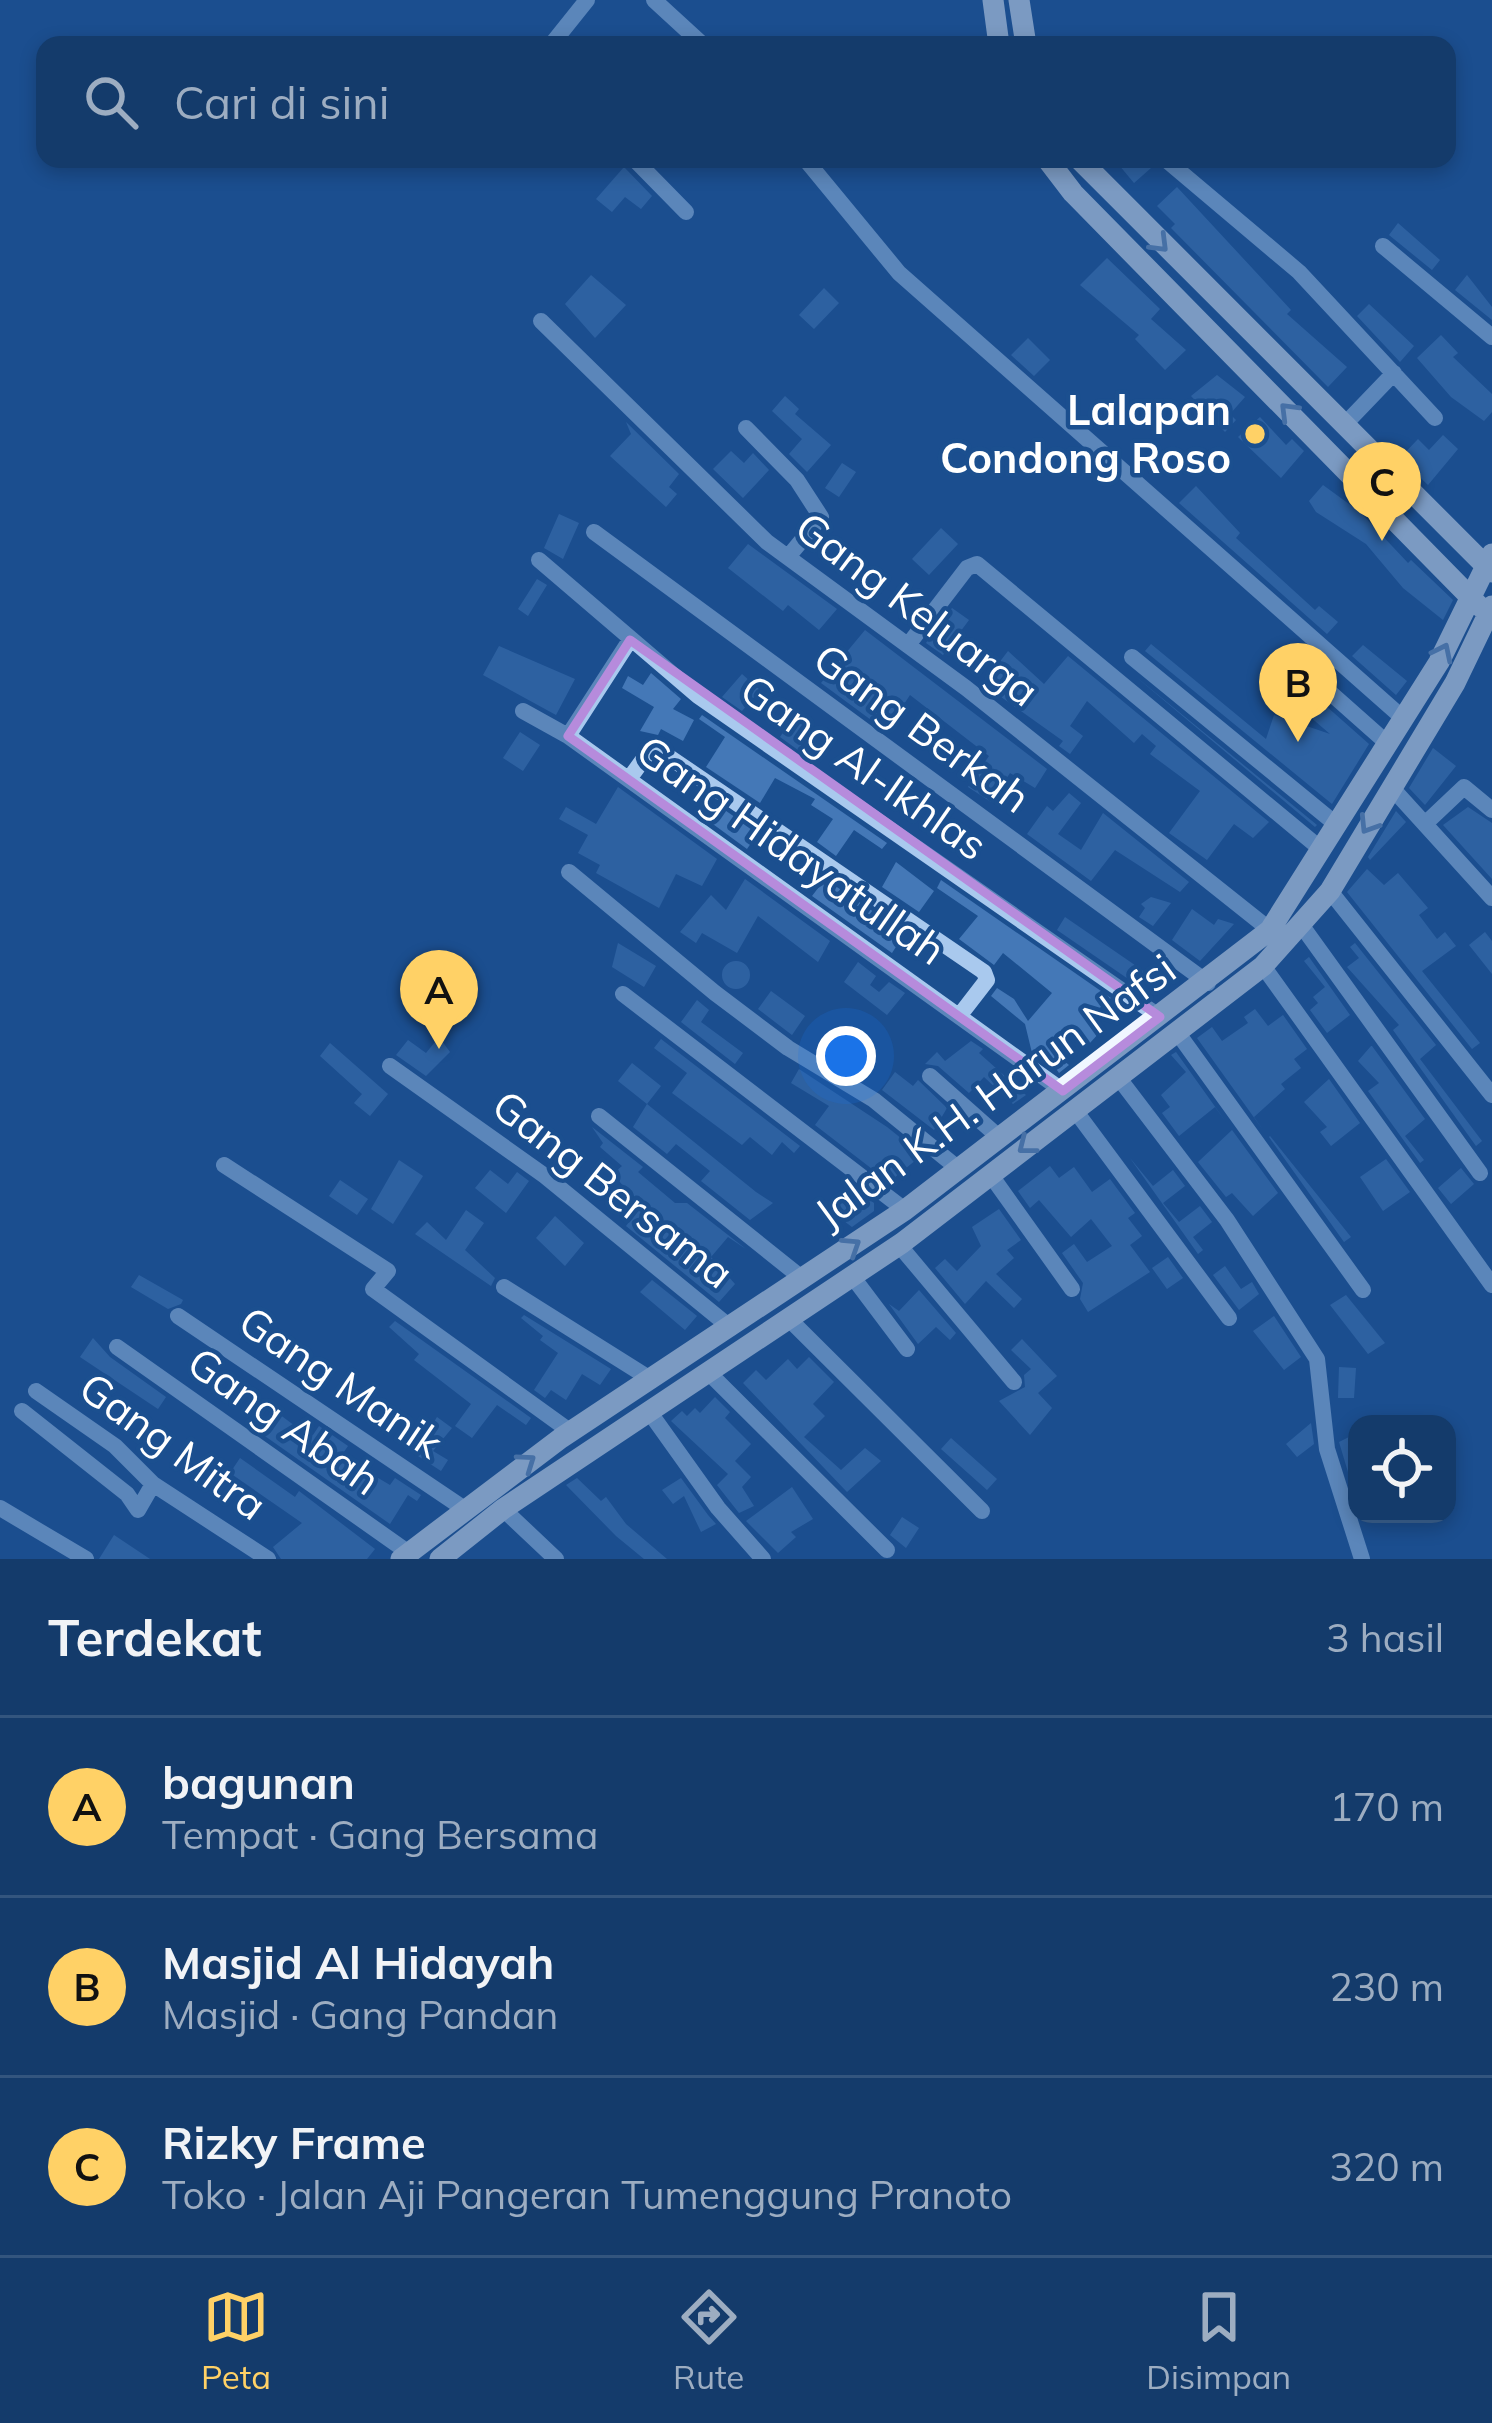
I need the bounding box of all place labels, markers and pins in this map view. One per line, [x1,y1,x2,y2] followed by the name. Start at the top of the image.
[940,383,1231,484] place label: Lalapan Condong Roso
[1242,421,1268,447] marker: Lalapan Condong Roso
[1343,442,1421,541] pin: C
[1259,643,1337,742] pin: B
[400,950,478,1049] pin: A

